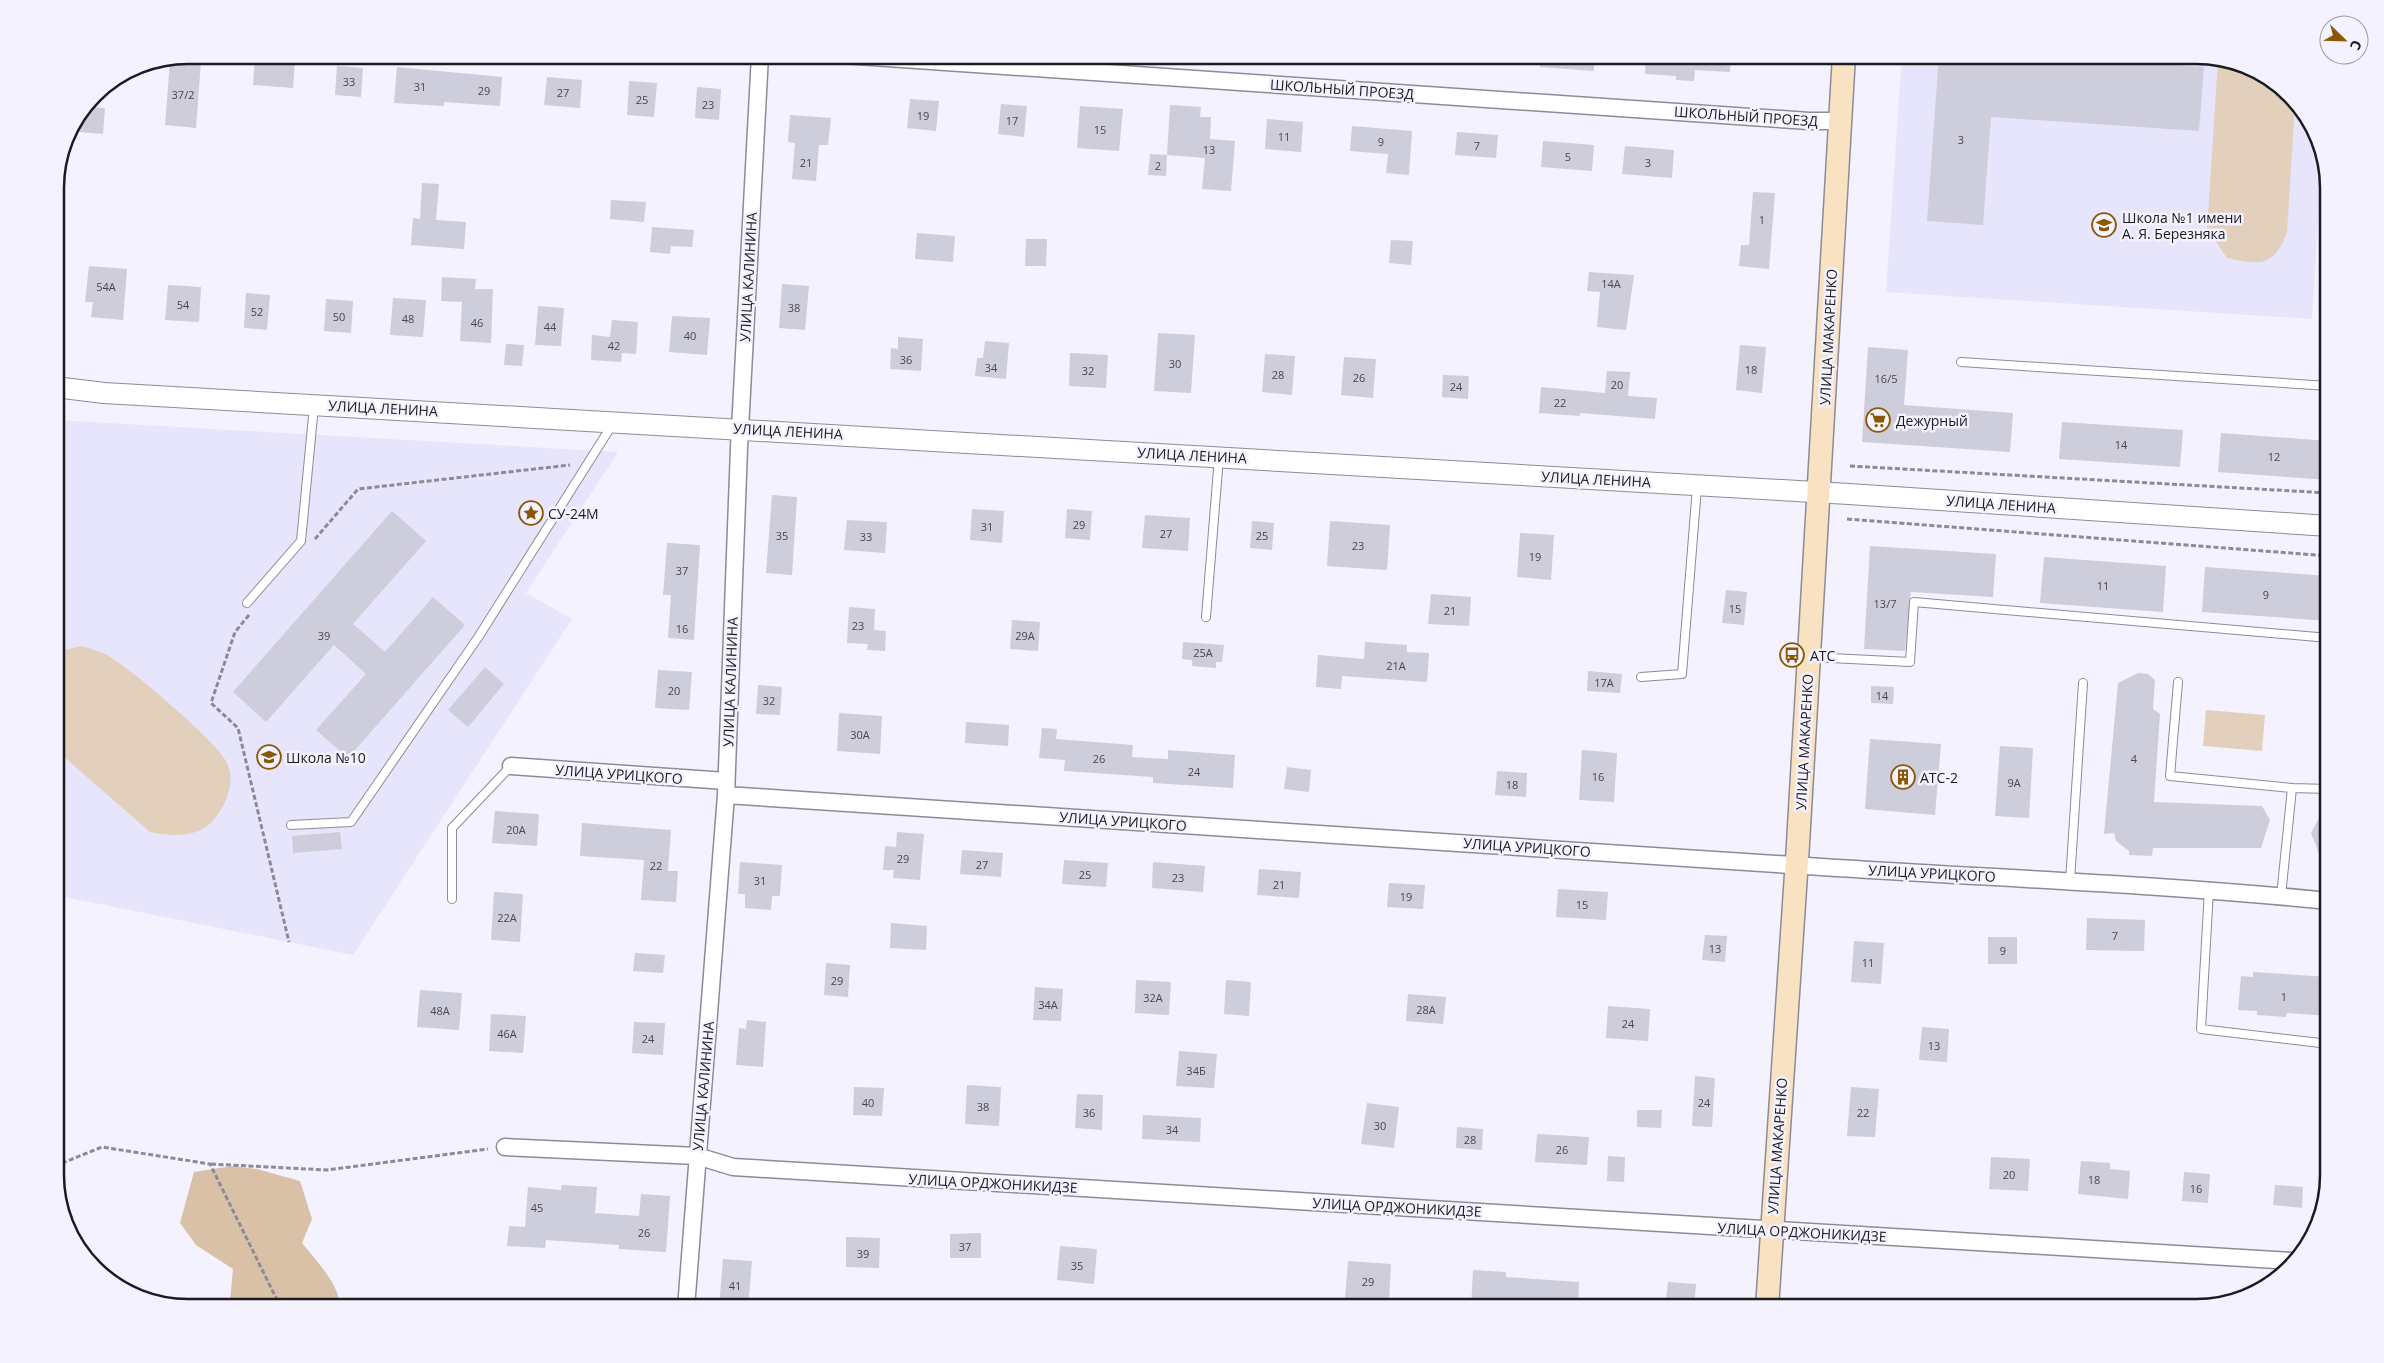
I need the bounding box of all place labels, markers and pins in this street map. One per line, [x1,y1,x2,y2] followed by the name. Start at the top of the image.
[2122,208,2242,243] place label: Школа №1 имени А. Я. Березняка
[2091,212,2117,238] school or university icon: Школа №1 имени А. Я. Березняка
[1865,407,1891,433] supermarket icon: Дежурный
[1896,411,1968,430] place label: Дежурный
[518,500,544,526] place icon: СУ-24М
[548,504,599,523] place label: СУ-24М
[1779,642,1805,668] bus stop icon: АТС
[1810,646,1836,665] place label: АТС
[256,744,282,770] school or university icon: Школа №10
[286,748,366,767] place label: Школа №10
[1890,764,1916,790] building icon: АТС-2
[1920,768,1958,787] place label: АТС-2

